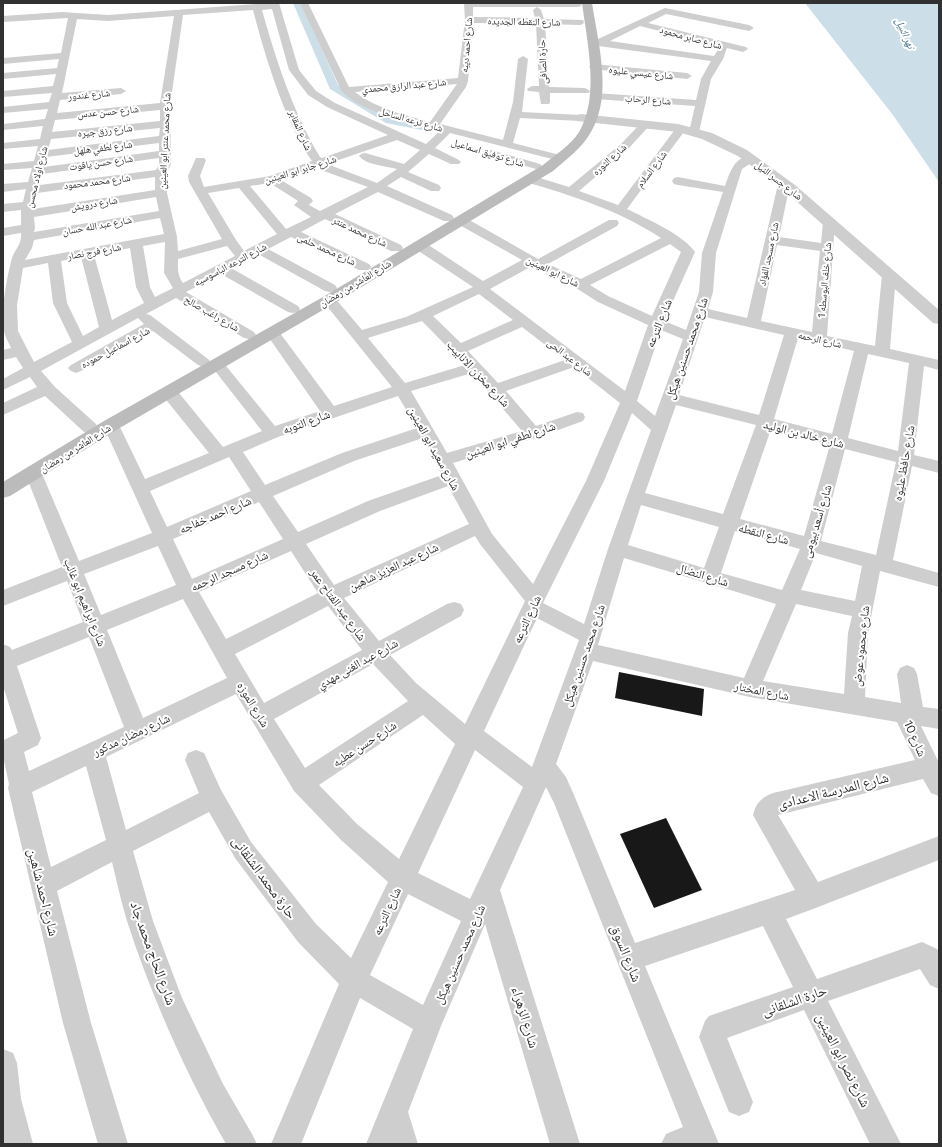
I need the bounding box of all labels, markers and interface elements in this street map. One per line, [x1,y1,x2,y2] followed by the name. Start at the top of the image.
[487,14,561,29] street label: شارع النقطه الجديده
[458,16,475,73] street label: شارع احمد ديبه
[893,16,919,52] water label: نهر النيل
[658,23,724,52] street label: شارع صابر محمود
[535,39,550,85] street label: حارة الصافى
[608,63,674,84] street label: شارع عيسي عليوه
[361,75,447,97] street label: شارع عبد الرازق محمدي
[66,86,111,103] street label: شارع غندور
[625,91,672,108] street label: شارع الرحاب
[155,92,174,190] street label: شارع محمد عنتر ابو العينين
[77,102,140,121] street label: شارع حسن عدس
[377,104,445,135] street label: شارع ترعه الساحل
[286,107,315,153] street label: شارع المقابر
[77,121,134,140] street label: شارع رزق جيره
[450,135,526,170] street label: شارع توفيق اسماعيل
[73,137,134,159] street label: شارع لطفي هلهل
[590,140,629,178] street label: شارع الثوره
[23,145,51,209] street label: شارع اولاد محسن
[633,148,671,191] street label: شارع السلام
[68,152,134,173] street label: شارع حسن ياقوت
[262,152,338,187] street label: شارع جابر ابو العينين
[752,158,805,203] street label: شارع جسر النيل
[63,171,132,192] street label: شارع محمد محمود
[70,193,119,214] street label: شارع درويش
[61,213,133,238] street label: شارع عبد الله حسان
[330,213,389,250] street label: شارع محمد عنتر
[755,221,782,287] street label: شارع مسجد الفؤاد
[296,230,358,269] street label: شارع محمد حلمى
[65,240,122,263] street label: شارع فرج نصار
[192,240,269,289] street label: شارع الترعه الباسوسيه
[815,241,834,318] street label: شارع خلف البوسطه 1
[524,253,582,290] street label: شارع ابو العينين
[317,257,394,310] street label: شارع العاشر من رمضان
[182,292,242,335] street label: شارع راغب صالح
[662,295,712,402] street label: شارع محمد حسنين هيكل
[642,297,676,350] street label: شارع الترعه
[78,324,152,371] street label: شارع اسماعيل حموده
[797,328,843,351] street label: شارع الرحمه
[545,336,595,379] street label: شارع عبد الحى
[443,337,513,411] street label: شارع مخزن الانابيب
[404,404,464,494] street label: شارع سعيد ابو العينين
[281,406,332,438] street label: شارع التوبه
[762,416,846,452] street label: شارع خالد بن الوليد
[463,418,558,464] street label: شارع لطفي ابو العينين
[37,421,114,476] street label: شارع العاشر من رمضان
[889,424,919,502] street label: شارع حافظ عليوه
[798,483,836,560] street label: شارع أسعد بيومى
[177,492,254,537] street label: شارع احمد خفاجه
[737,520,791,548] street label: شارع النقطه
[346,539,441,595] street label: شارع عبد العزيز شاهين
[188,547,271,595] street label: شارع مسجد الرحمه
[60,556,110,649] street label: شارع ابراهيم ابو غالب
[675,559,731,590] street label: شارع النضال
[306,564,370,644] street label: شارع عبد الفتاح عمر
[509,593,545,646] street label: شارع الترعه
[559,602,609,709] street label: شارع محمد حسنين هيكل
[849,605,873,687] street label: شارع محمود عوض
[314,635,402,695] street label: شارع عبد الغنى مهدي
[732,678,791,704] street label: شارع المختار
[233,679,273,730] street label: شارع الموزه
[89,710,173,760] street label: شارع رمضان مدكور
[329,717,400,771] street label: شارع حسن عطيه
[900,718,930,759] street label: شارع 10
[776,768,891,814] street label: شارع المدرسة الاعدادى
[228,832,301,922] street label: حارة محمد الشلقانى
[23,846,63,938] street label: شارع احمد شاهين
[369,885,405,938] street label: شارع الترعه
[125,899,181,1008] street label: شارع الحاج محمد جاد
[431,902,489,1007] street label: شارع محمد حسنين هيكل
[606,922,646,985] street label: شارع السوق
[759,981,829,1020] street label: حارة الشلقانى
[507,984,543,1050] street label: شارع الزهراء
[811,1010,875,1111] street label: شارع نصر ابو العينين

